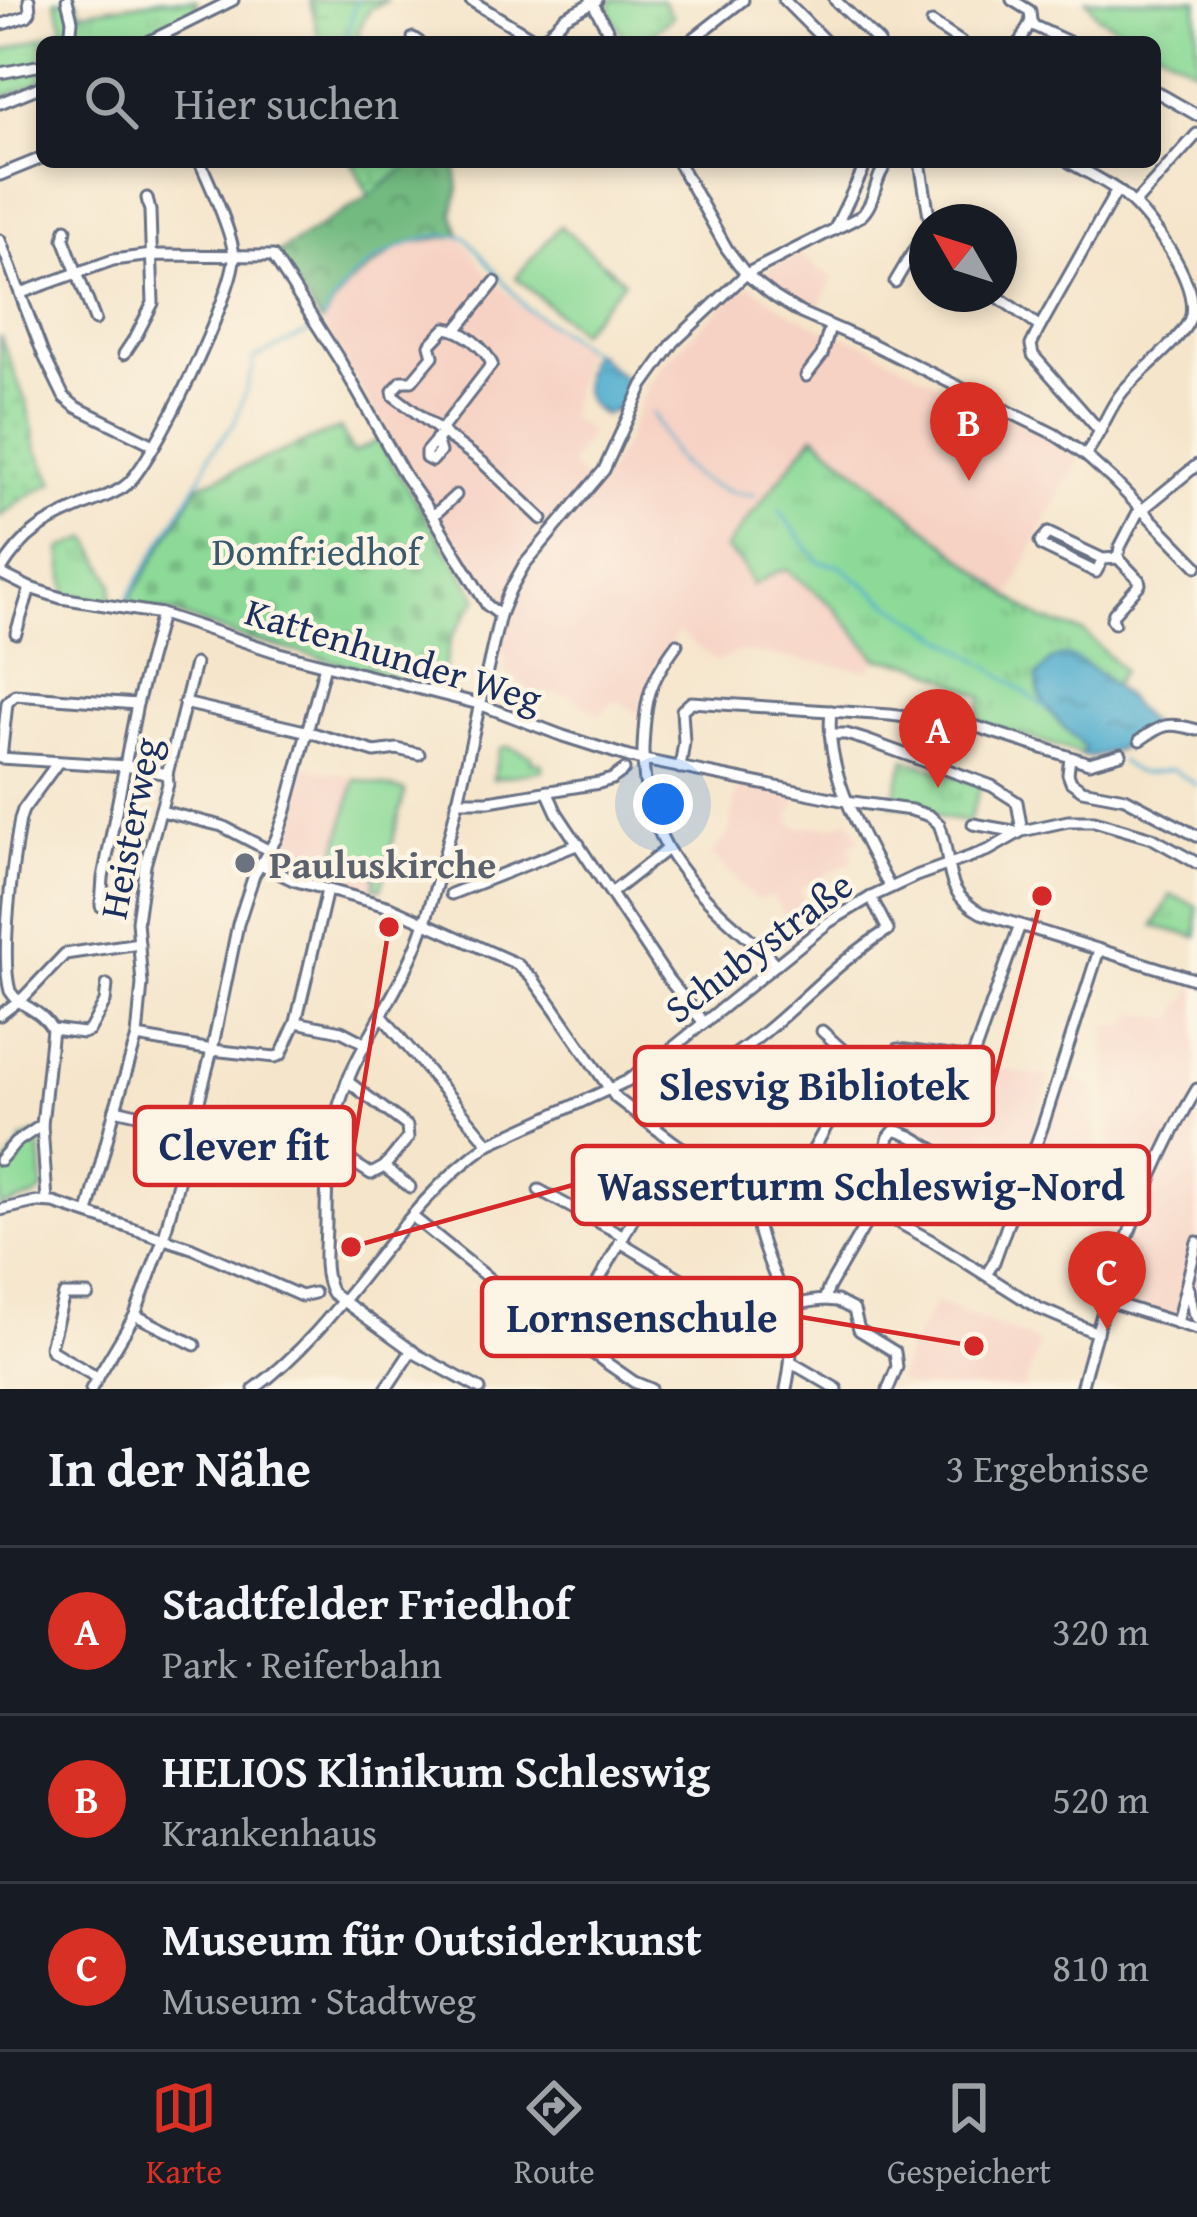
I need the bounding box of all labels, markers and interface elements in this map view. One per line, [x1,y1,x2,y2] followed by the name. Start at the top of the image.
[36,36,1161,168] search box
[78,69,144,135] icon: search
[174,70,399,135] text: Hier suchen
[909,204,1017,312] north arrow
[930,382,1008,481] pin: B
[212,522,425,579] park label: Domfriedhof
[239,582,550,726] street label: Kattenhunder Weg
[899,689,977,788] pin: A
[84,732,175,923] street label: Heisterweg
[633,774,693,834] your location
[269,835,496,892] place label: Pauluskirche
[232,850,258,876] marker: Pauluskirche
[652,856,864,1036] street label: Schubystraße
[635,1047,993,1125] callout: Slesvig Bibliotek
[659,1054,970,1115] text: Slesvig Bibliotek
[135,1107,354,1185] callout: Clever fit
[159,1114,329,1175] text: Clever fit
[573,1146,1149,1224] callout: Wasserturm Schleswig-Nord
[597,1154,1126,1215] text: Wasserturm Schleswig-Nord
[1068,1231,1146,1330] pin: C
[482,1278,801,1356] callout: Lornsenschule
[506,1286,778,1347] text: Lornsenschule
[48,1430,311,1505] text: In der Nähe
[946,1439,1149,1496] text: 3 Ergebnisse
[162,1570,571,1635] text: Stadtfelder Friedhof
[75,1602,99,1659] text: A
[1052,1602,1149,1659] text: 320 m
[162,1635,442,1692] text: Park · Reiferbahn
[162,1738,710,1803] text: HELIOS Klinikum Schleswig
[75,1770,99,1827] text: B
[1052,1770,1149,1827] text: 520 m
[162,1803,377,1860] text: Krankenhaus
[162,1906,702,1971] text: Museum für Outsiderkunst
[76,1938,98,1995] text: C
[1052,1938,1149,1995] text: 810 m
[162,1971,476,2028] text: Museum · Stadtweg
[146,2075,222,2195] tab: Karte
[514,2075,595,2195] tab: Route
[887,2075,1051,2195] tab: Gespeichert

